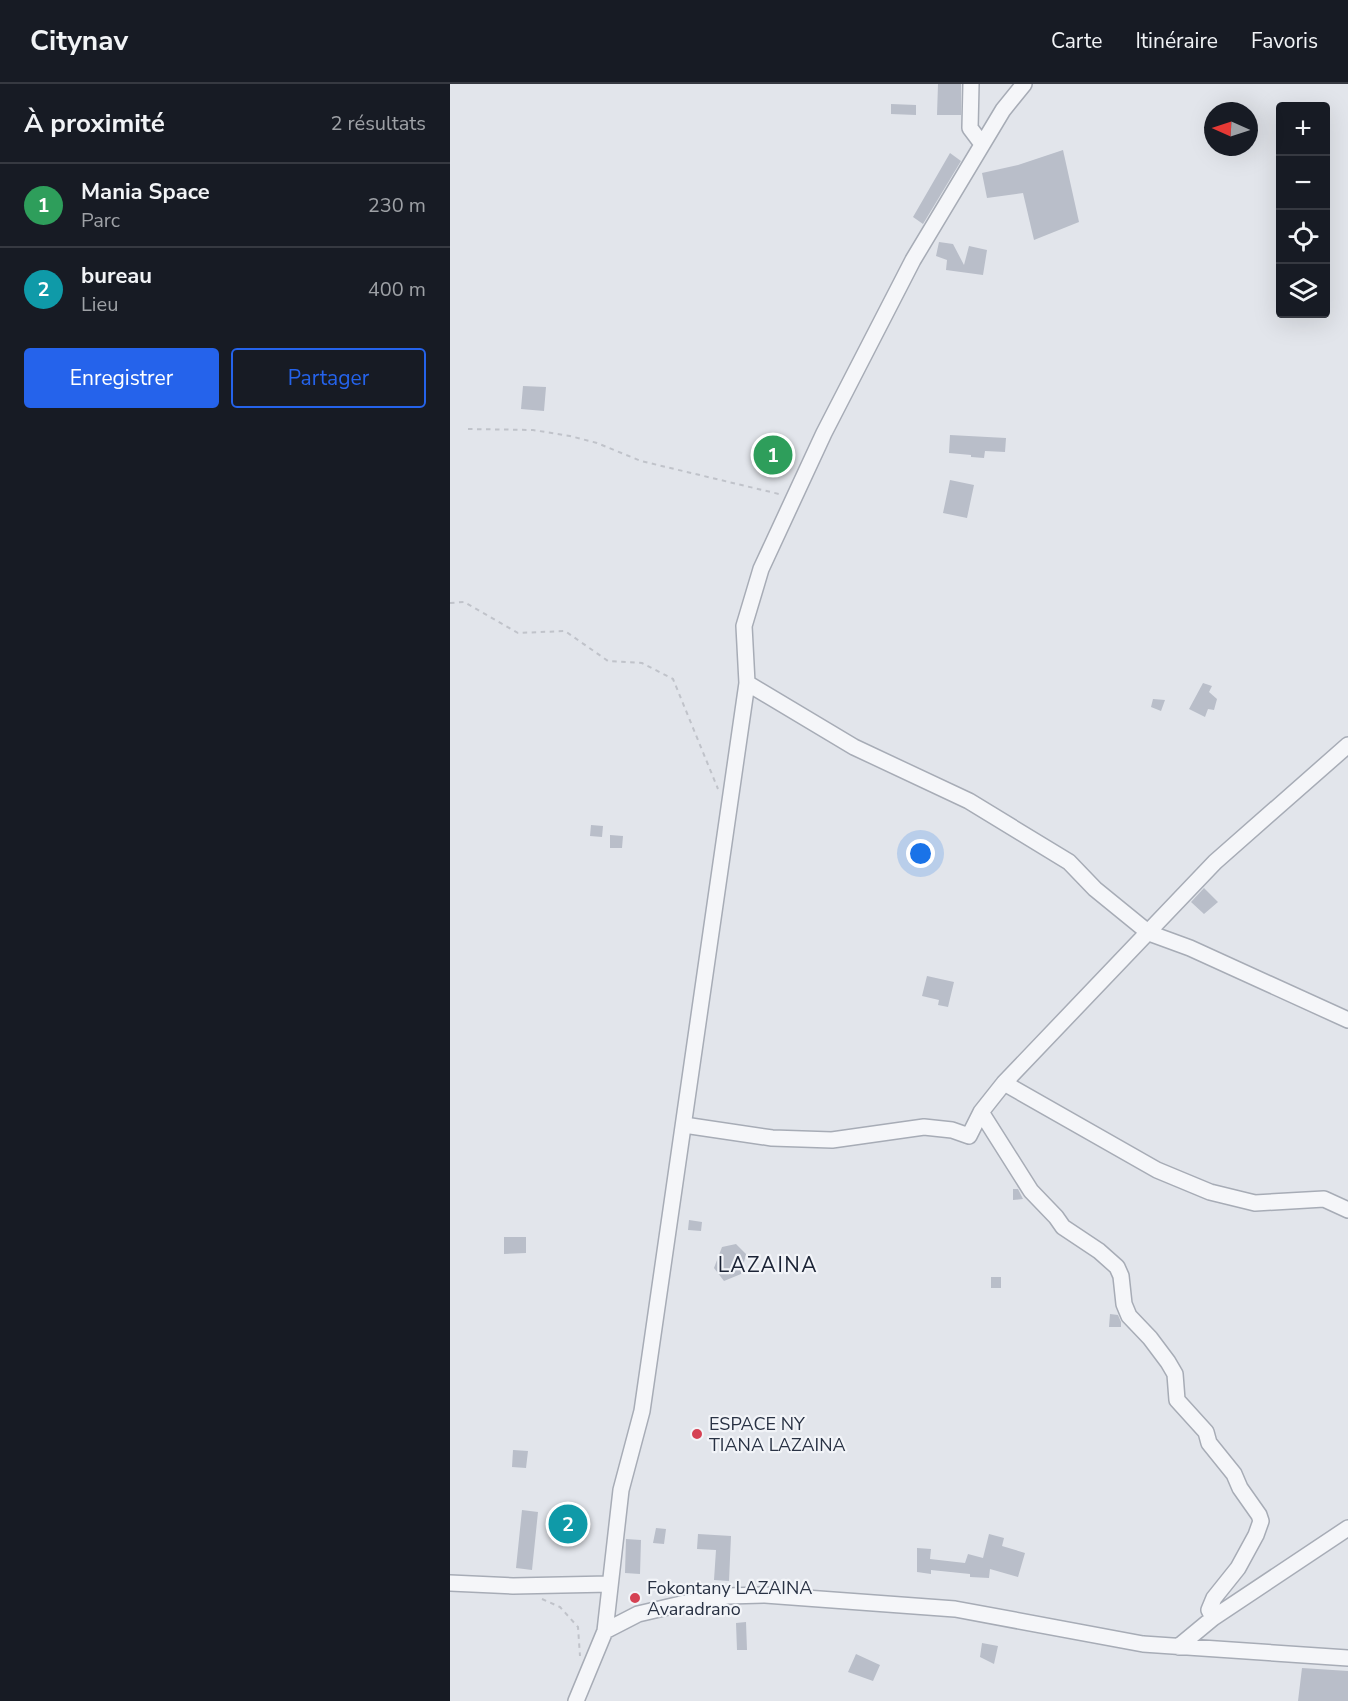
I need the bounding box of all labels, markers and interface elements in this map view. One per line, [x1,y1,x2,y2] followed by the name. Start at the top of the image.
[30,22,128,60] text: Citynav
[1051,27,1102,55] text: Carte
[1135,27,1218,55] text: Itinéraire
[1251,27,1318,55] text: Favoris
[1204,102,1258,156] north arrow
[1276,102,1330,318] map controls
[1276,102,1330,156] button: +
[24,106,165,141] text: À proximité
[330,110,426,137] text: 2 résultats
[1276,156,1330,210] button: −
[81,177,210,207] text: Mania Space
[38,192,50,219] text: 1
[368,192,426,219] text: 230 m
[81,207,120,234] text: Parc
[1276,210,1330,264] button: locate
[81,261,152,291] text: bureau
[1276,264,1330,318] button: layers
[38,276,50,303] text: 2
[368,276,426,303] text: 400 m
[81,291,118,318] text: Lieu
[24,348,219,408] button: Enregistrer
[231,348,426,408] button: Partager
[754,432,792,478] pin: 1
[906,839,935,868] your location
[718,1251,818,1279] district label: LAZAINA
[709,1412,846,1457] place label: ESPACE NY TIANA LAZAINA
[690,1427,704,1441] marker: ESPACE NY TIANA LAZAINA
[548,1502,588,1546] pin: 2
[647,1576,812,1621] place label: Fokontany LAZAINA Avaradrano
[628,1591,642,1605] marker: Fokontany LAZAINA Avaradrano

